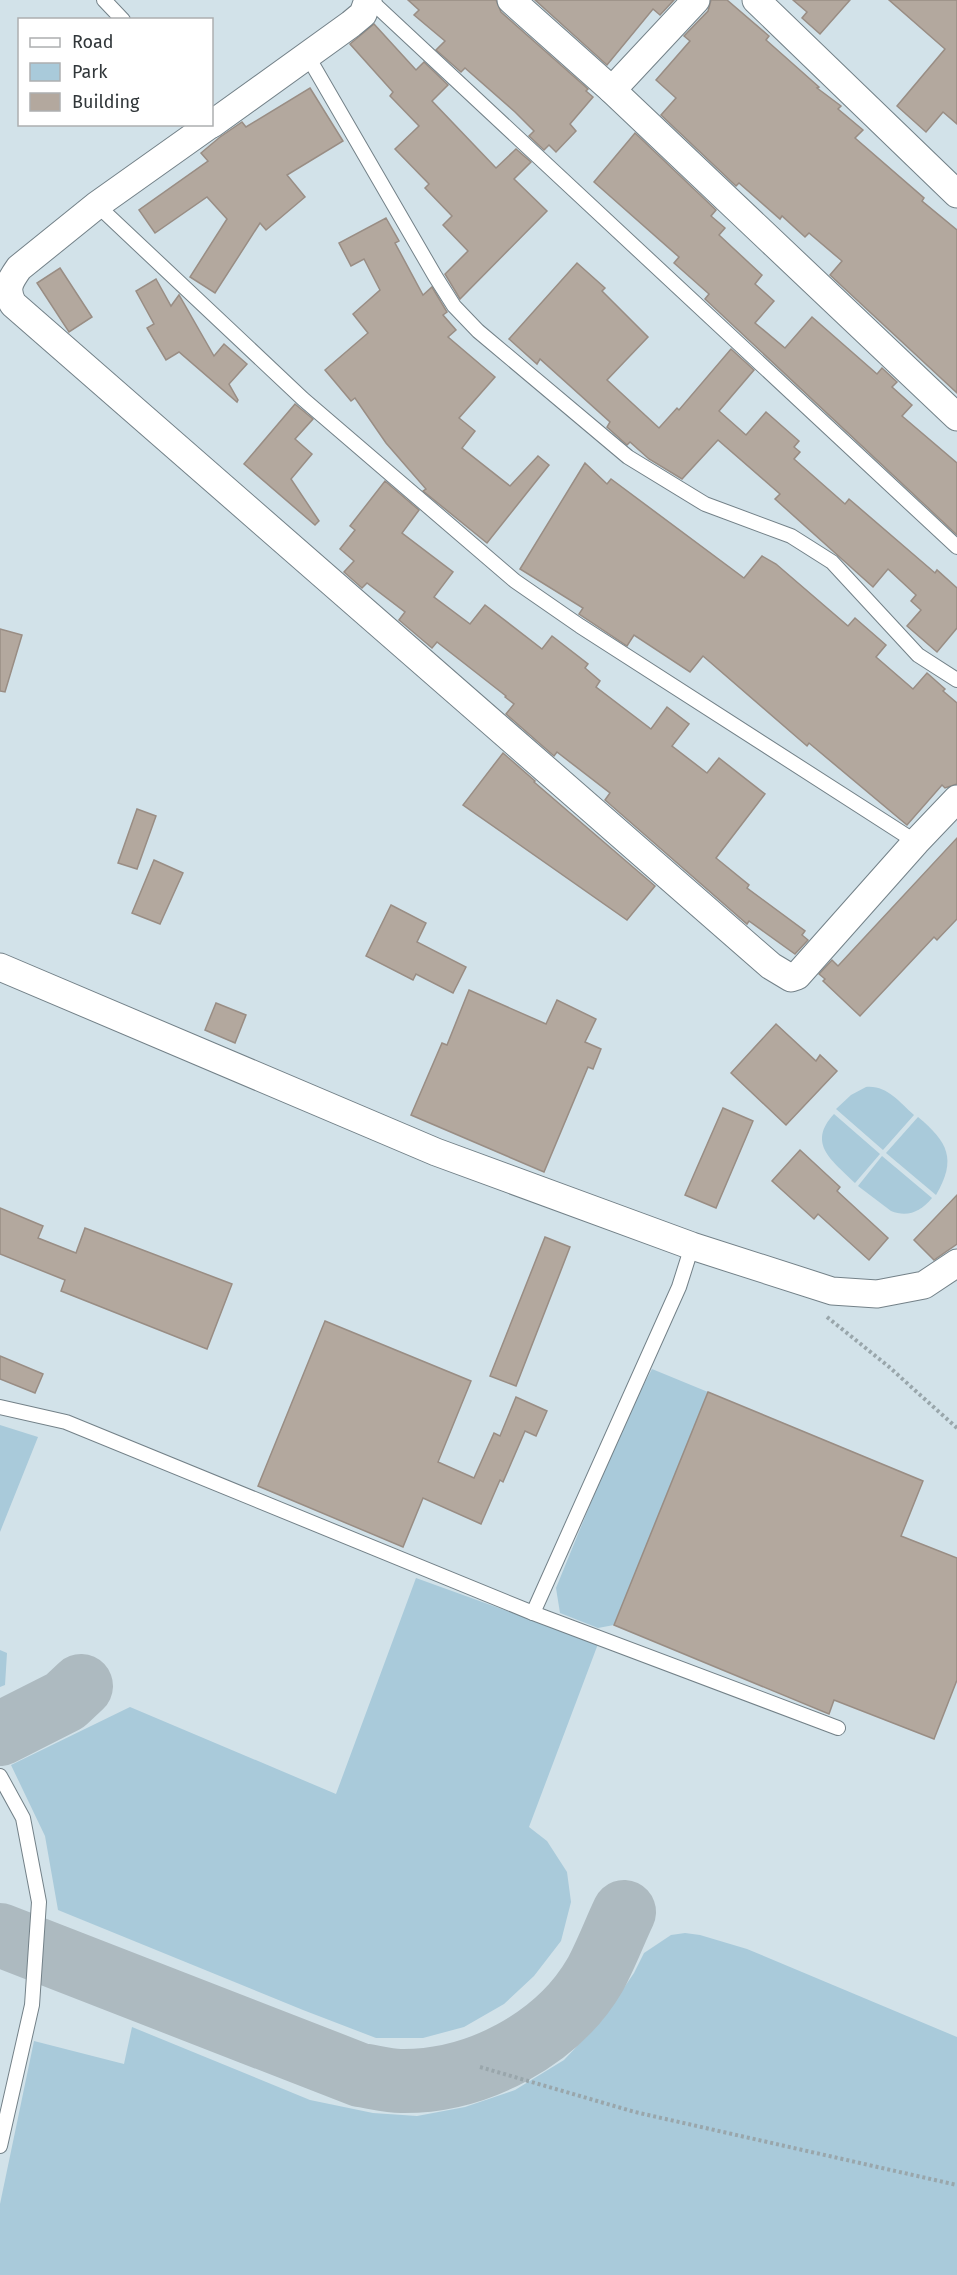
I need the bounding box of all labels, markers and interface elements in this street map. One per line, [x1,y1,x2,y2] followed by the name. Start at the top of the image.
[18,18,213,126] legend
[72,31,114,53] text: Road
[72,61,108,83] text: Park
[72,91,140,113] text: Building

